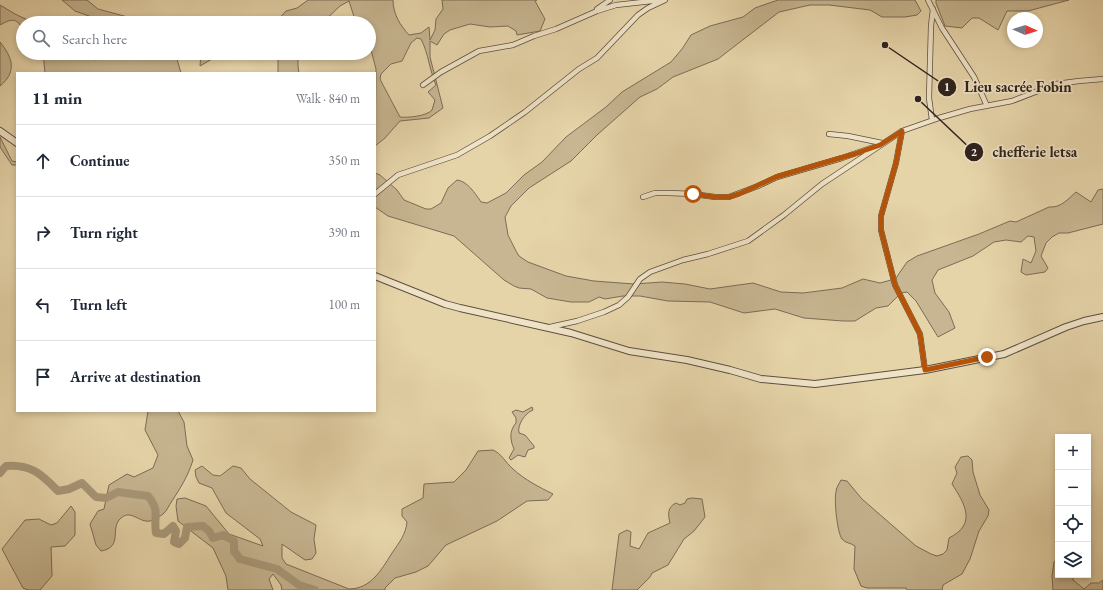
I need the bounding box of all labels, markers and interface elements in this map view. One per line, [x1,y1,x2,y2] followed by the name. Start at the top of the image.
[1007,12,1043,48] north arrow
[16,16,376,60] search box
[30,27,52,49] icon: search
[62,29,127,48] text: Search here
[937,73,1080,100] callout: Lieu sacrée Fobin
[964,77,1072,96] text: Lieu sacrée Fobin
[944,79,950,95] text: 1
[32,87,82,109] text: 11 min
[296,90,360,107] text: Walk · 840 m
[964,139,1085,166] callout: chefferie letsa
[993,142,1078,161] text: chefferie letsa
[971,144,978,160] text: 2
[32,150,54,172] icon: ahead
[70,151,130,170] text: Continue
[329,152,360,169] text: 350 m
[684,185,702,203] route start
[32,222,54,244] icon: right
[70,223,138,242] text: Turn right
[329,224,360,241] text: 390 m
[32,294,54,316] icon: left
[70,295,127,314] text: Turn left
[329,296,360,313] text: 100 m
[978,348,996,366] route end
[32,366,54,388] icon: arrive
[70,367,201,386] text: Arrive at destination
[1055,434,1091,578] map controls
[1055,434,1091,470] button: +
[1055,470,1091,506] button: −
[1055,506,1091,542] button: locate
[1055,542,1091,578] button: layers

